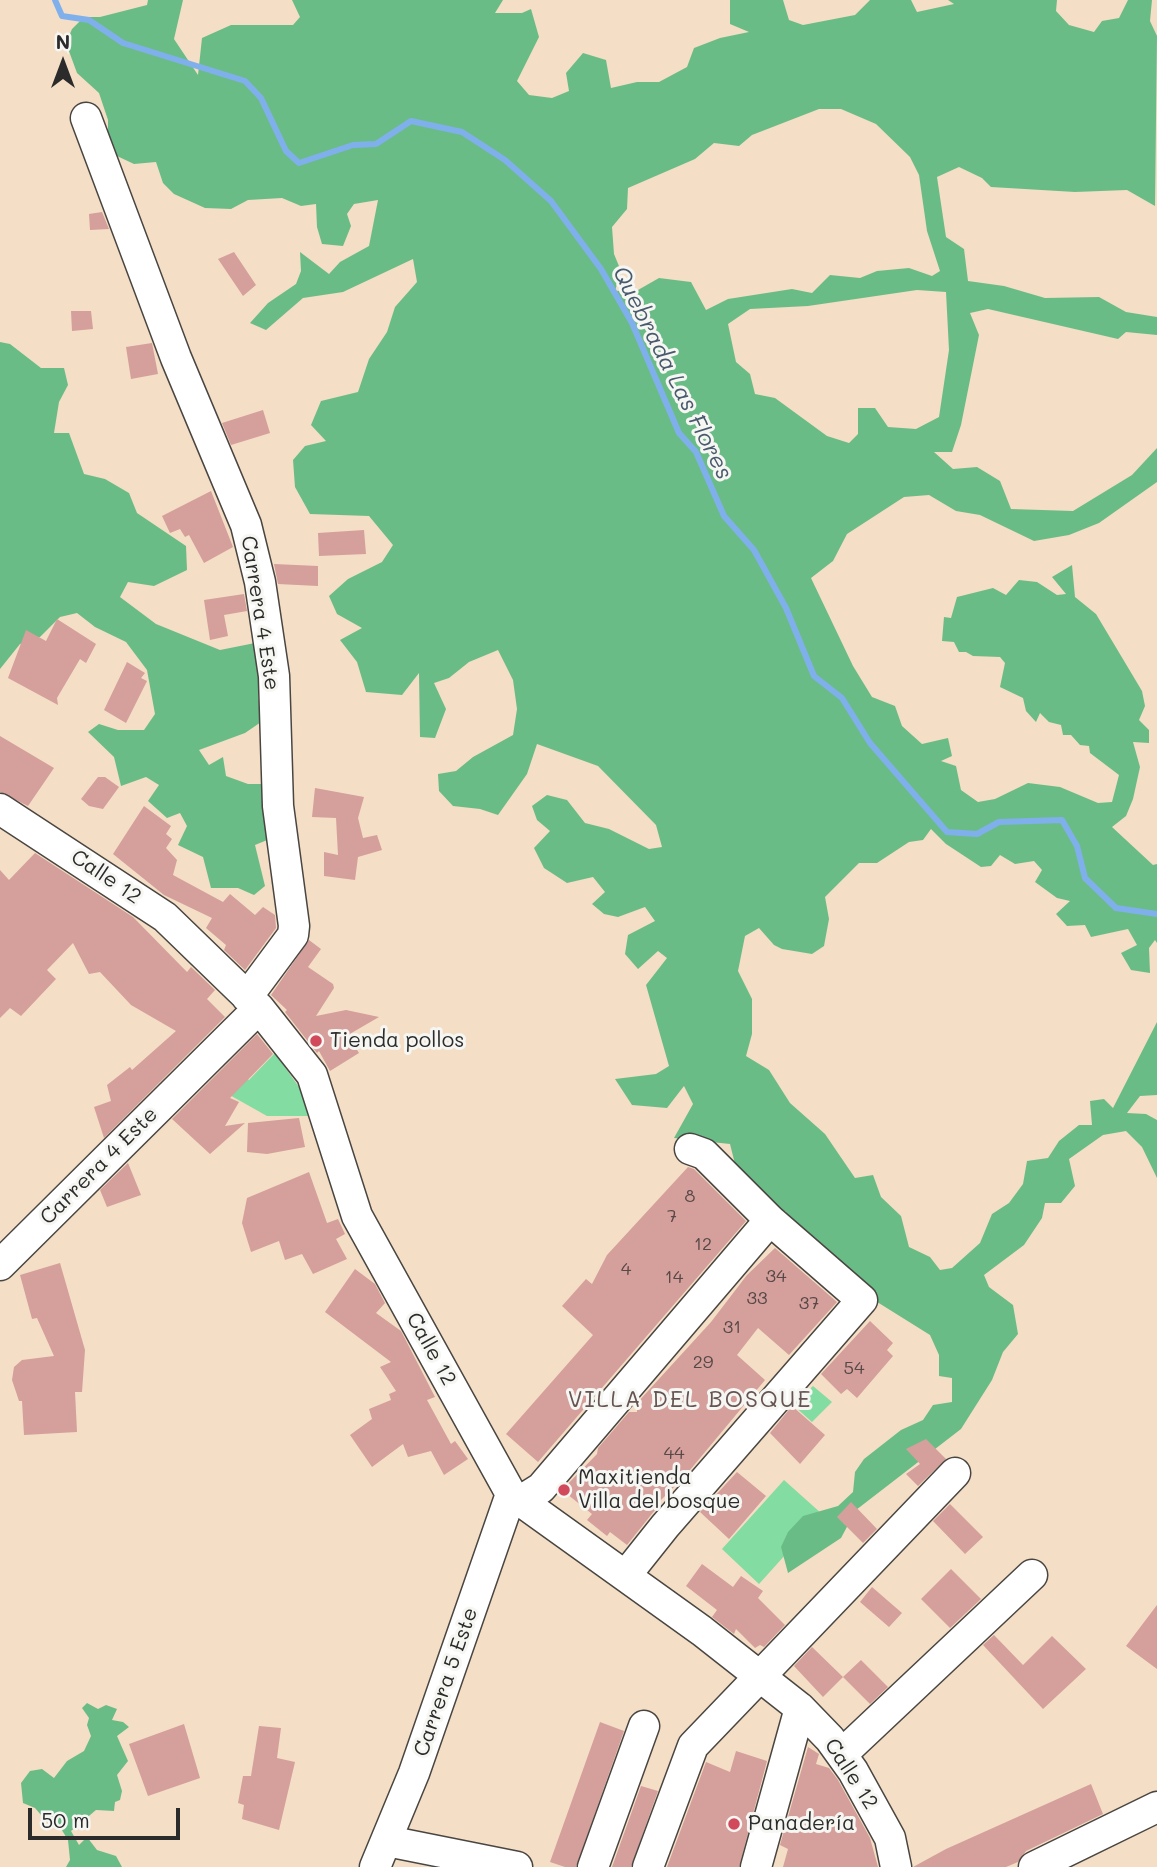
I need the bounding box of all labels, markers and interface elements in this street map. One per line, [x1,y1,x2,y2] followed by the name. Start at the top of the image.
[28,28,98,98] north arrow
[56,29,70,54] text: N
[606,262,738,484] water label: Quebrada Las Flores
[235,534,285,692] street label: Carrera 4 Este
[66,844,146,910] street label: Calle 12
[330,1028,464,1054] place label: Tienda pollos
[308,1033,324,1049] marker: Tienda pollos
[35,1102,163,1230] street label: Carrera 4 Este
[685,1185,695,1207] house number: 8
[667,1205,677,1227] house number: 7
[694,1233,712,1255] house number: 12
[621,1258,631,1280] house number: 4
[765,1265,787,1287] house number: 34
[665,1266,683,1288] house number: 14
[746,1287,768,1309] house number: 33
[799,1292,819,1314] house number: 37
[401,1308,461,1390] street label: Calle 12
[723,1316,741,1338] house number: 31
[693,1351,713,1373] house number: 29
[843,1357,865,1379] house number: 54
[570,1386,810,1414] district label: VILLA DEL BOSQUE
[663,1442,685,1464] house number: 44
[578,1465,741,1515] place label: Maxitienda Villa del bosque
[556,1482,572,1498] marker: Maxitienda Villa del bosque
[409,1604,483,1760] street label: Carrera 5 Este
[819,1734,883,1814] street label: Calle 12
[32,1794,184,1838] scale bar
[41,1806,90,1833] text: 50 m
[748,1811,855,1837] place label: Panadería
[726,1816,742,1832] marker: Panadería

